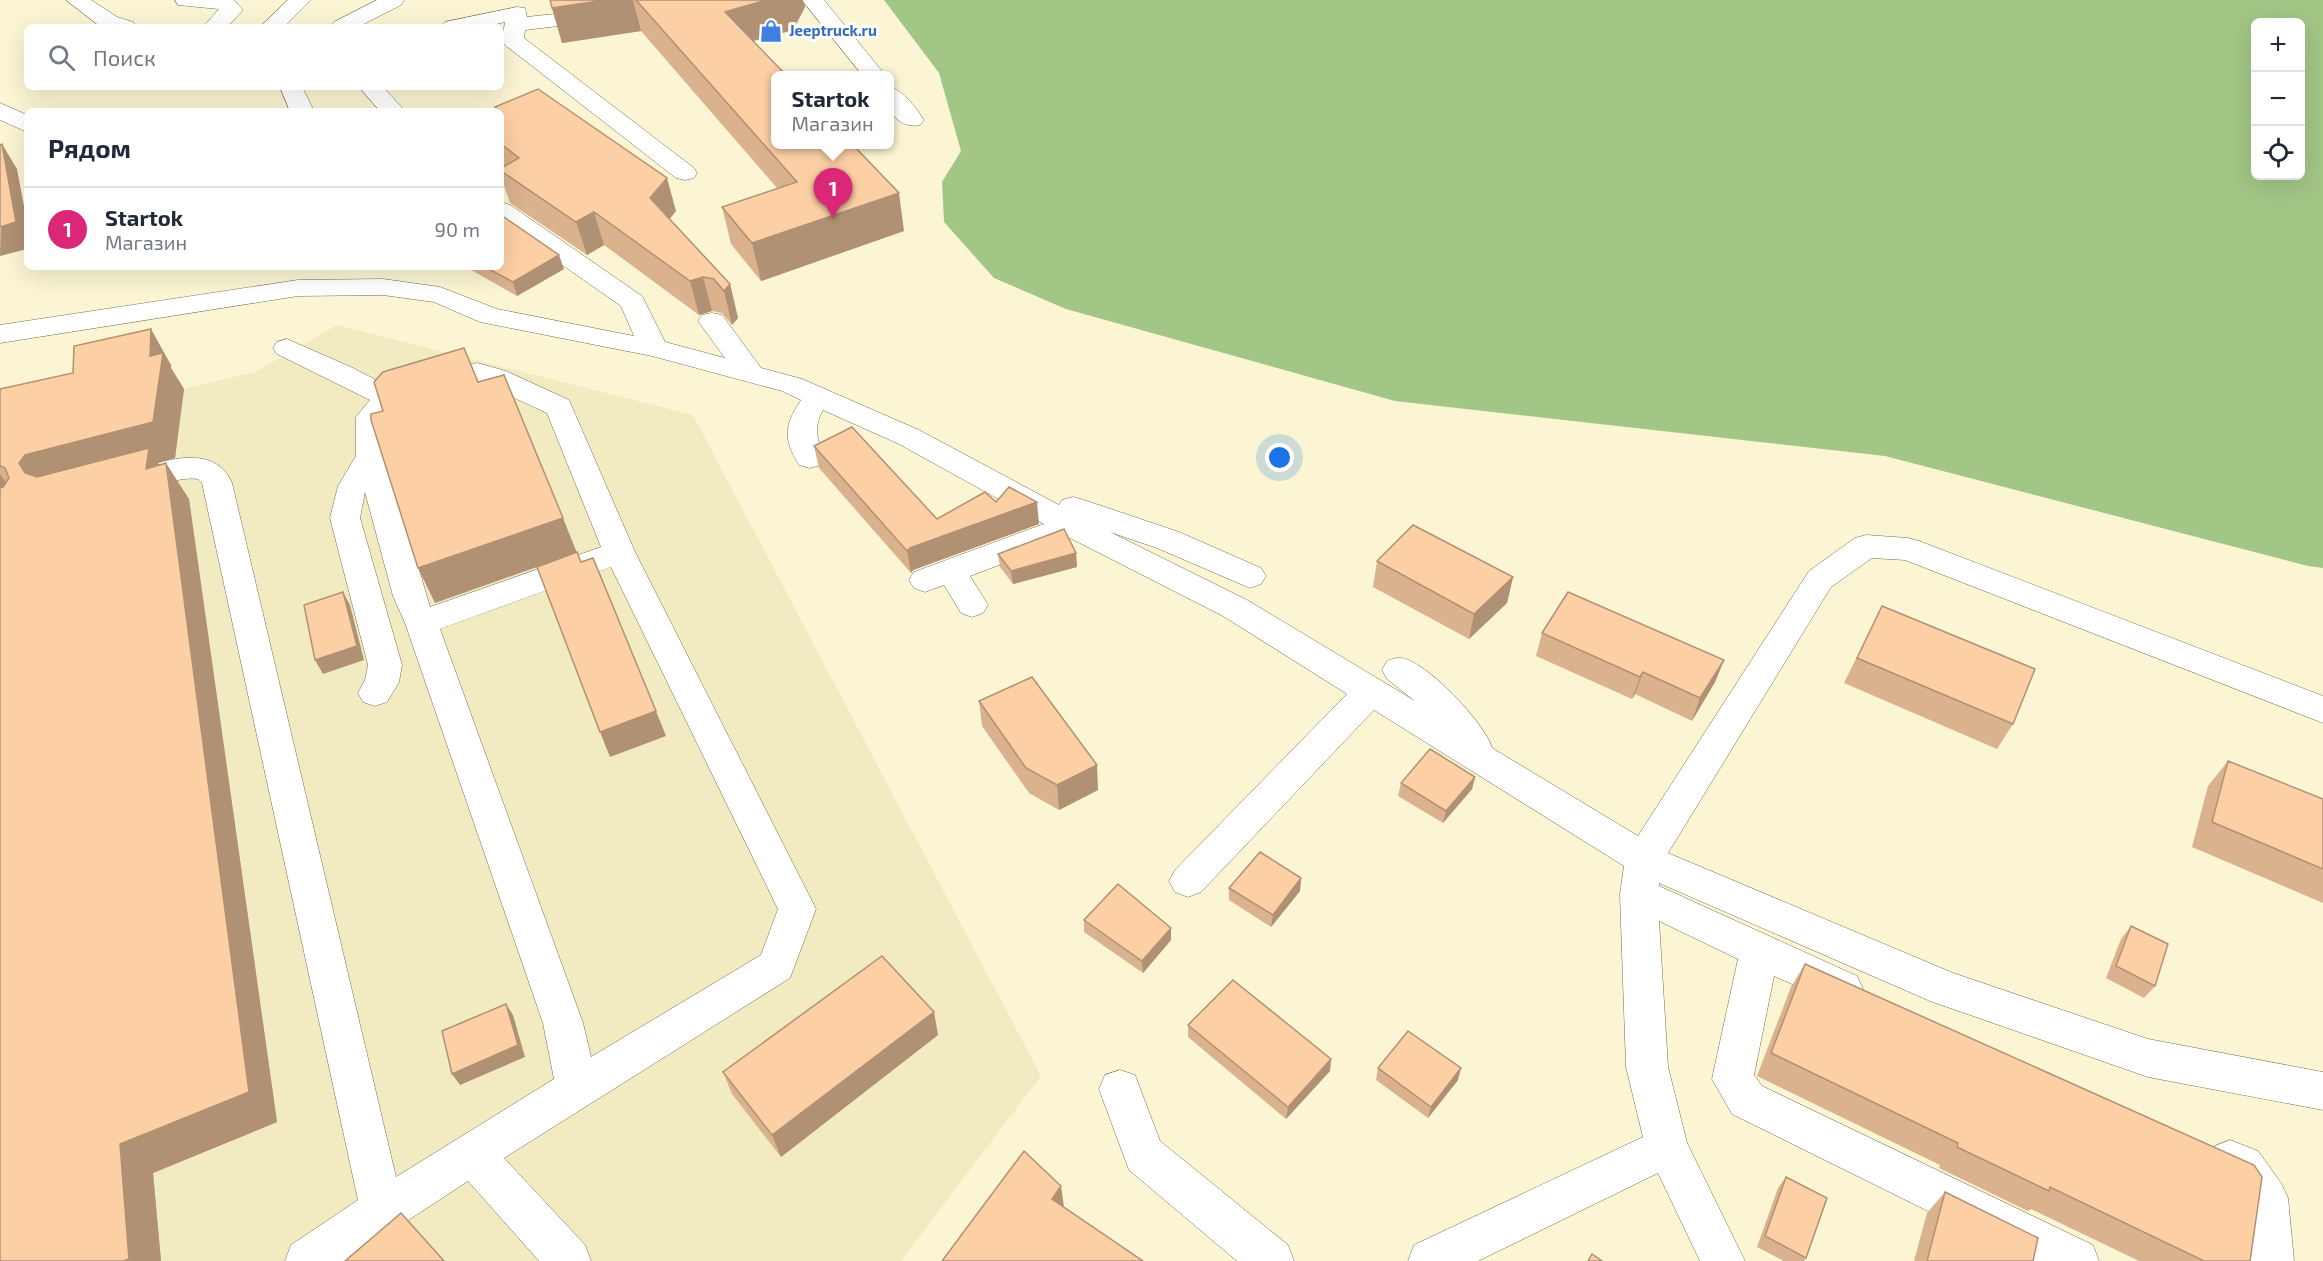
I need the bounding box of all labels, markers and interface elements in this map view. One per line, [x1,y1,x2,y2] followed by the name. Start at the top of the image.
[758,18,784,44] shop icon: Jeeptruck.ru
[2251,18,2305,180] map controls
[2251,18,2305,72] button: +
[789,21,877,39] place label: Jeeptruck.ru
[24,24,504,90] search box
[45,41,78,74] icon: search
[93,44,156,70] text: Поиск
[771,71,894,149] popup
[2251,72,2305,126] button: −
[791,85,870,111] text: Startok
[791,111,874,135] text: Магазин
[2251,126,2305,180] button: locate
[48,132,131,163] text: Рядом
[814,168,852,218] pin: 1
[105,204,183,230] text: Startok
[63,217,72,241] text: 1
[435,217,480,241] text: 90 m
[105,230,187,254] text: Магазин
[1265,443,1294,472] your location

